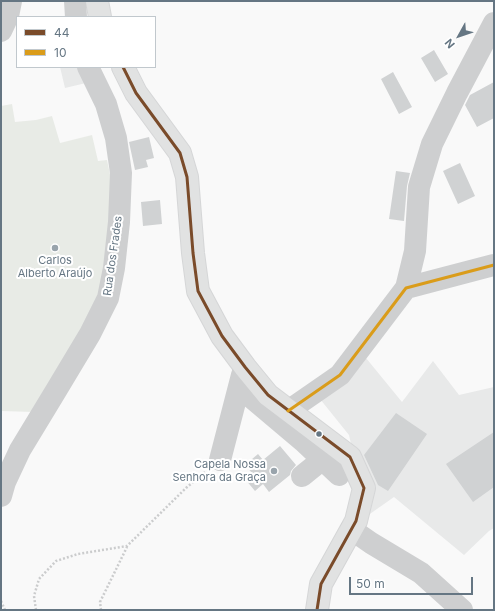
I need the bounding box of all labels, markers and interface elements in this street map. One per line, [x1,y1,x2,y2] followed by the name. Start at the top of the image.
[16,16,156,68] legend
[439,16,479,56] north arrow
[54,25,70,40] text: 44
[442,36,458,51] text: N
[54,45,66,60] text: 10
[101,215,125,297] street label: Rua dos Frades
[50,243,60,253] marker: Carlos Alberto Araújo
[18,254,92,280] place label: Carlos Alberto Araújo
[314,429,324,439] unlabelled marker
[172,458,266,484] place label: Capela Nossa Senhora da Graça
[269,466,279,476] marker: Capela Nossa Senhora da Graça
[351,569,475,595] scale bar
[356,576,385,591] text: 50 m

